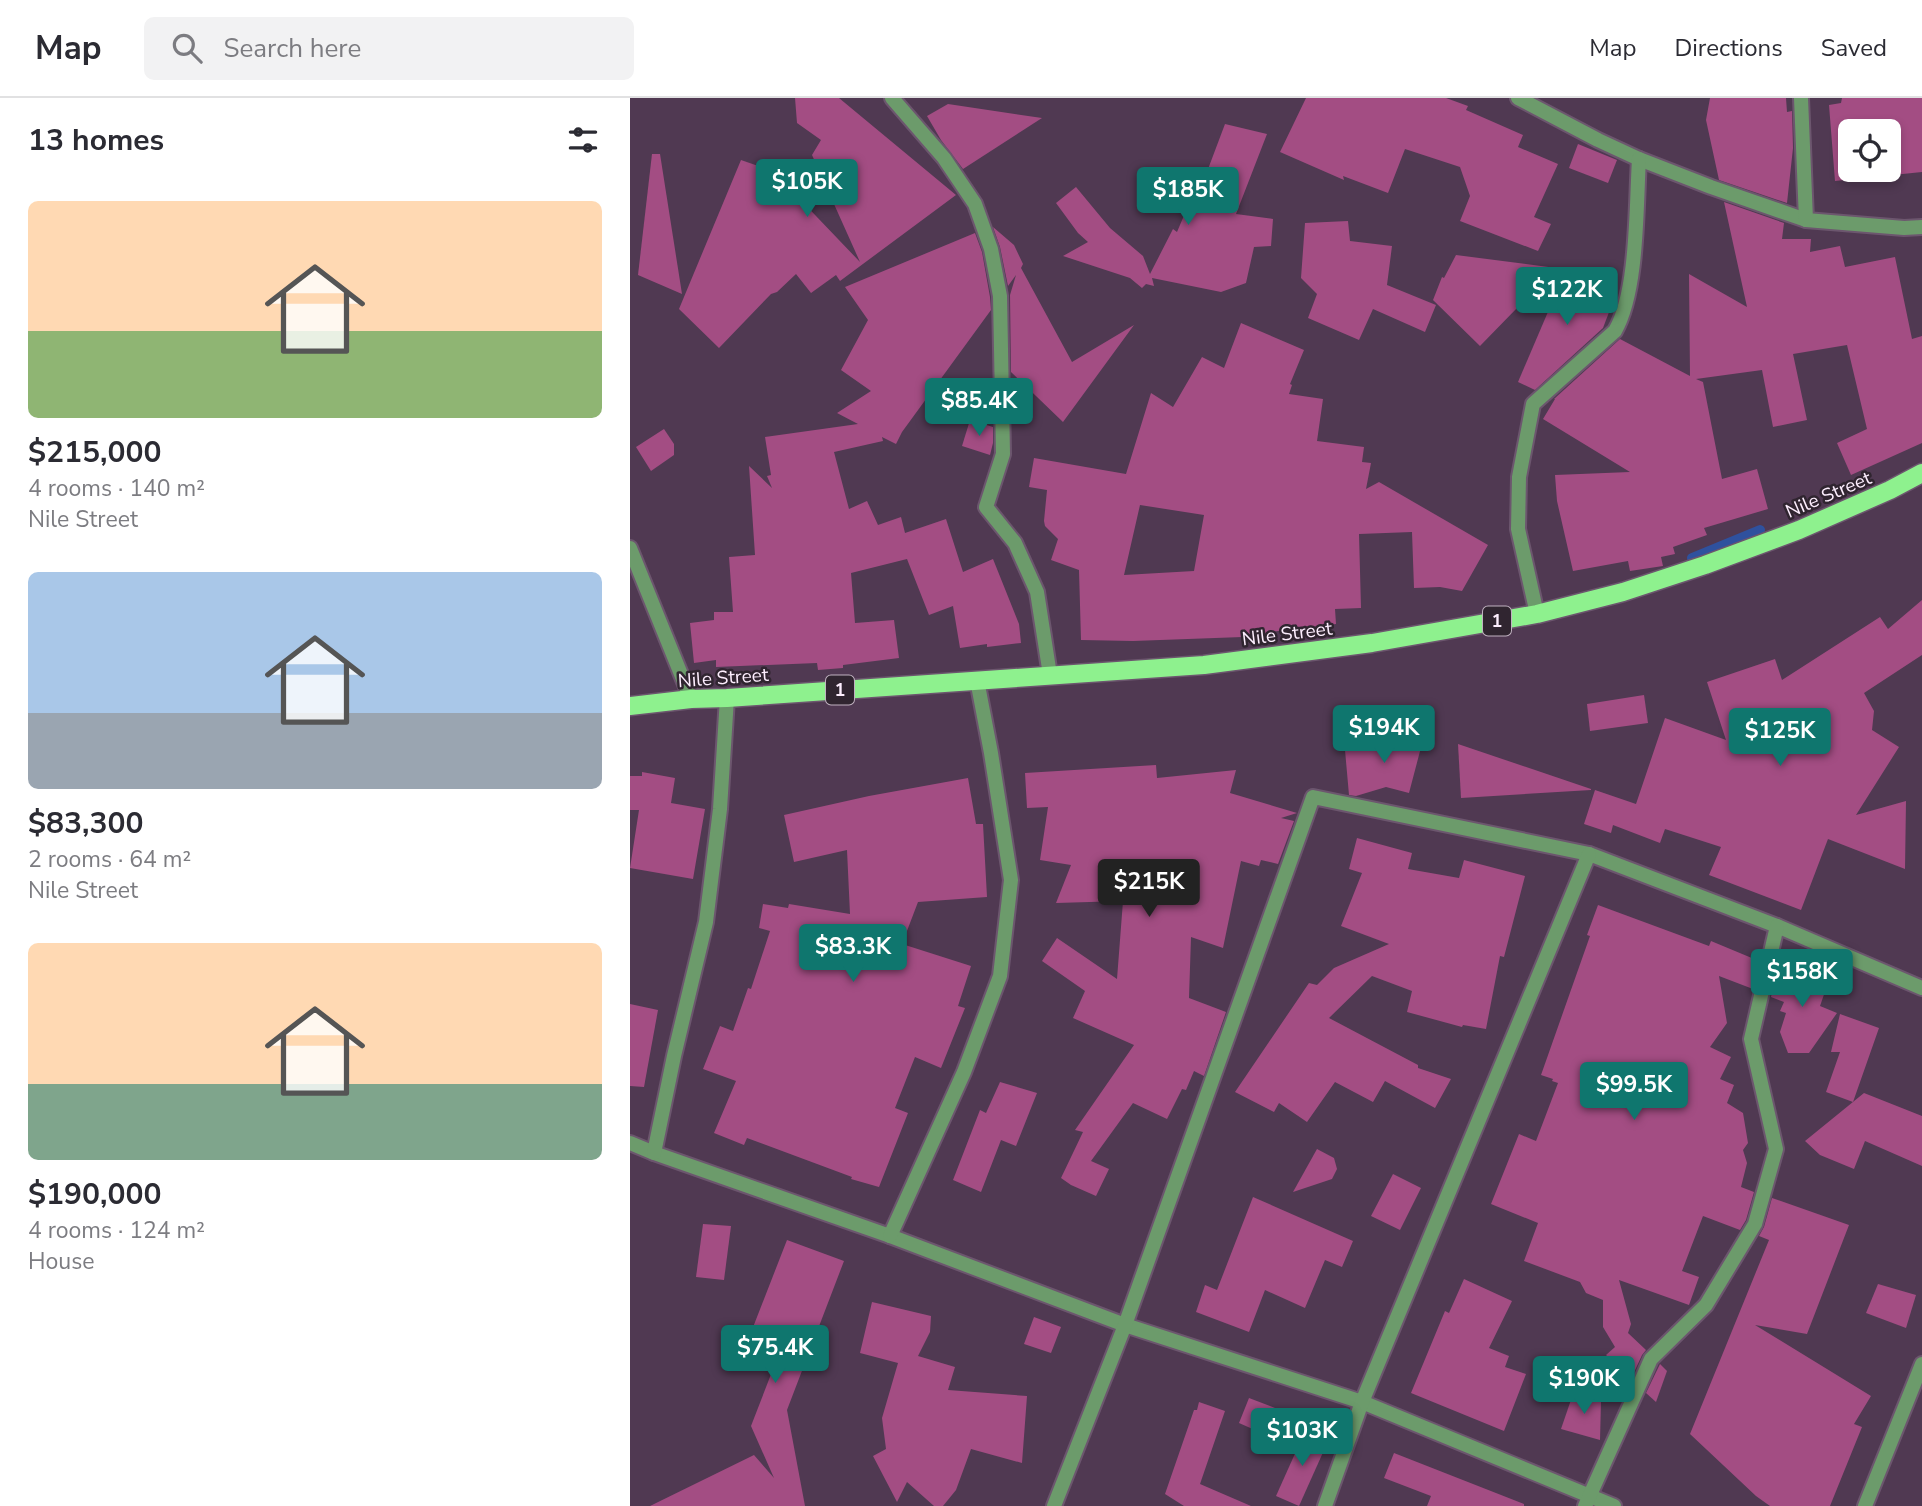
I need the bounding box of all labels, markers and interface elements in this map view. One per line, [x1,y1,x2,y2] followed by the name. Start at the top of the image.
[144,17,634,80] search box
[35,26,102,71] text: Map
[168,29,206,67] icon: search
[224,31,361,66] text: Search here
[1589,32,1636,64] text: Map
[1674,32,1783,64] text: Directions
[1821,32,1887,64] text: Saved
[1838,119,1901,182] map controls
[1838,119,1901,182] button: locate
[28,120,164,161] text: 13 homes
[564,121,602,159] icon: filters
[758,159,856,219] pin: $105K
[772,166,842,197] text: $105K
[1139,167,1237,227] pin: $185K
[1153,174,1223,205] text: $185K
[252,246,378,372] icon: home
[1518,268,1616,327] pin: $122K
[1532,274,1602,305] text: $122K
[922,378,1036,438] pin: $85.4K
[941,385,1017,416] text: $85.4K
[28,432,161,473] text: $215,000
[1782,465,1876,525] street label: Nile Street
[28,473,205,504] text: 4 rooms · 140 m²
[28,504,138,535] text: Nile Street
[1483,606,1511,636] road number: 1
[1240,616,1334,652] street label: Nile Street
[252,617,378,743] icon: home
[677,662,770,694] street label: Nile Street
[826,676,854,704] road number: 1
[1335,706,1433,765] pin: $194K
[1731,708,1829,768] pin: $125K
[1349,712,1419,743] text: $194K
[1745,715,1815,746] text: $125K
[28,803,143,844] text: $83,300
[28,844,191,875] text: 2 rooms · 64 m²
[1100,860,1198,919] pin: $215K
[1114,866,1184,897] text: $215K
[28,875,138,906] text: Nile Street
[796,924,910,984] pin: $83.3K
[815,931,891,962] text: $83.3K
[1753,950,1851,1009] pin: $158K
[1767,956,1837,987] text: $158K
[252,988,378,1114] icon: home
[1577,1062,1691,1122] pin: $99.5K
[1596,1069,1672,1100] text: $99.5K
[28,1174,161,1215] text: $190,000
[28,1215,205,1246] text: 4 rooms · 124 m²
[28,1246,95,1277] text: House
[718,1326,832,1385] pin: $75.4K
[737,1332,813,1363] text: $75.4K
[1535,1356,1633,1416] pin: $190K
[1549,1363,1619,1394] text: $190K
[1253,1408,1351,1468] pin: $103K
[1267,1415,1337,1446] text: $103K

